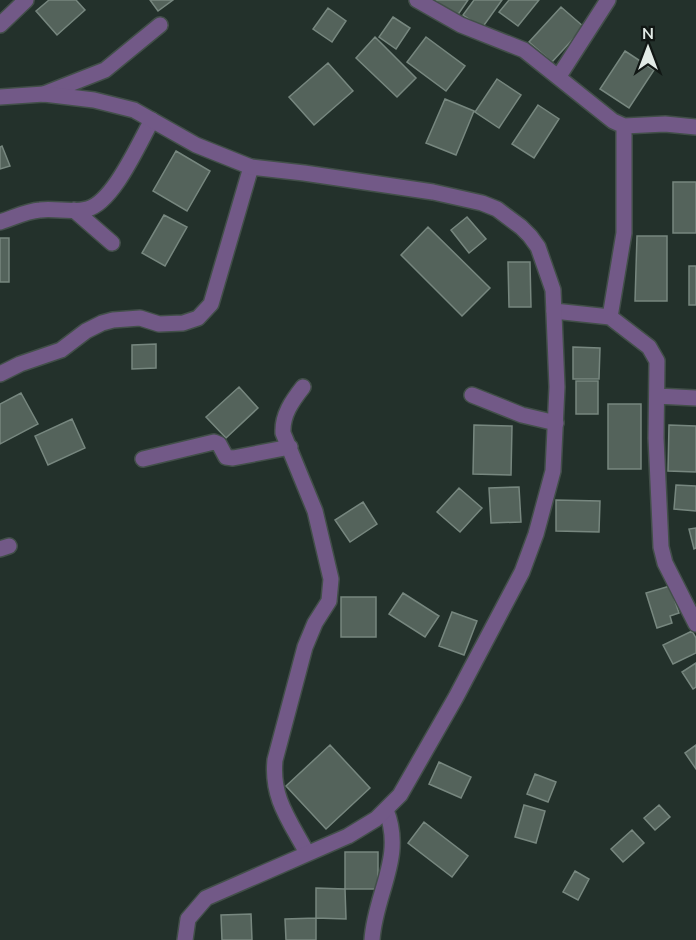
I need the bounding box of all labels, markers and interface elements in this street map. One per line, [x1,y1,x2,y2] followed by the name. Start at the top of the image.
[618,18,678,78] north arrow
[642,23,654,45] text: N

